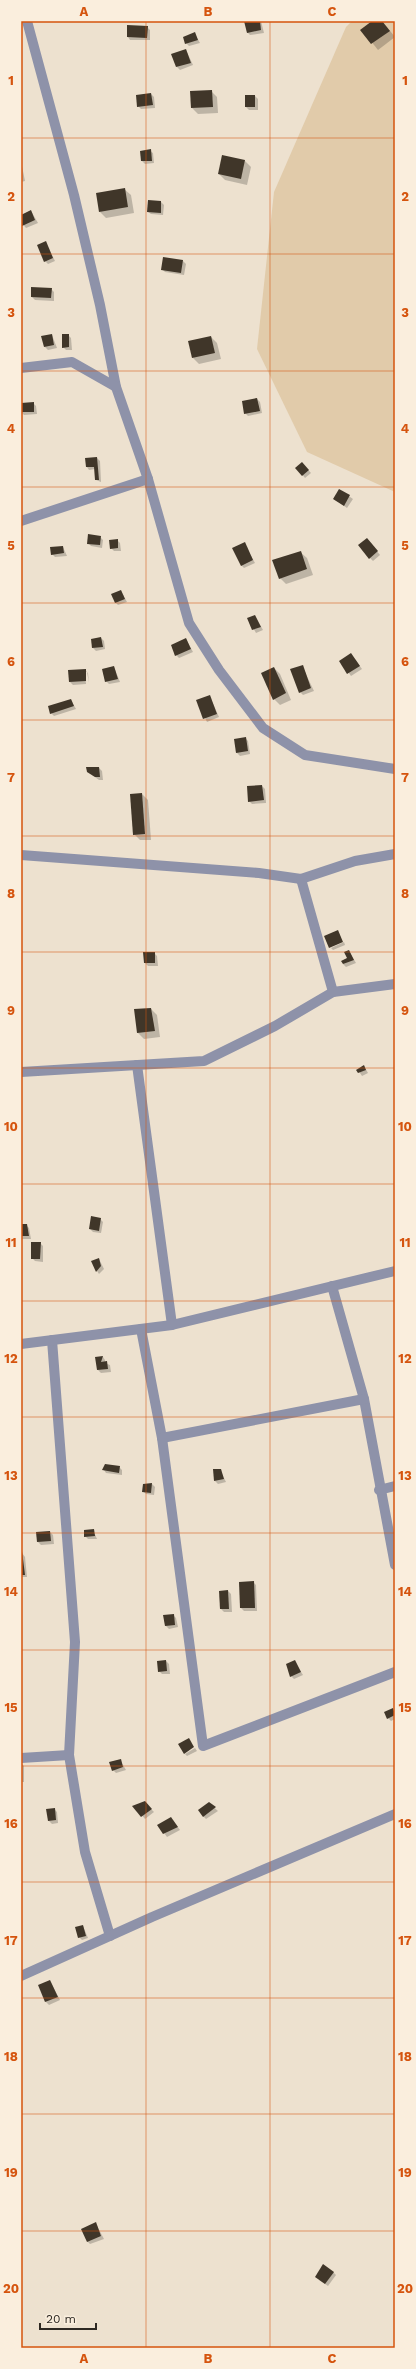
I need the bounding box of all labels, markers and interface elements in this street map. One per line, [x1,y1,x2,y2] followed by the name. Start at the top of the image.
[80,4,89,19] text: A
[204,4,213,19] text: B
[328,4,337,19] text: C
[8,73,14,88] text: 1
[402,73,408,88] text: 1
[7,189,15,204] text: 2
[401,189,409,204] text: 2
[7,305,15,320] text: 3
[401,305,409,320] text: 3
[7,421,16,436] text: 4
[401,421,410,436] text: 4
[7,538,15,553] text: 5
[401,538,409,553] text: 5
[7,654,15,669] text: 6
[401,654,409,669] text: 6
[7,770,15,785] text: 7
[401,770,409,785] text: 7
[7,886,15,901] text: 8
[401,886,409,901] text: 8
[7,1003,15,1018] text: 9
[401,1003,409,1018] text: 9
[4,1119,18,1134] text: 10
[398,1119,412,1134] text: 10
[5,1235,17,1250] text: 11
[399,1235,411,1250] text: 11
[4,1351,18,1366] text: 12
[398,1351,412,1366] text: 12
[4,1468,18,1483] text: 13
[398,1468,412,1483] text: 13
[4,1584,19,1599] text: 14
[398,1584,413,1599] text: 14
[4,1700,18,1715] text: 15
[398,1700,412,1715] text: 15
[4,1816,18,1831] text: 16
[398,1816,412,1831] text: 16
[4,1933,18,1948] text: 17
[398,1933,412,1948] text: 17
[4,2049,18,2064] text: 18
[398,2049,412,2064] text: 18
[4,2165,18,2180] text: 19
[398,2165,412,2180] text: 19
[3,2281,19,2296] text: 20
[397,2281,413,2296] text: 20
[40,2305,96,2331] scale bar
[46,2312,76,2326] text: 20 m
[80,2351,89,2366] text: A
[204,2351,213,2366] text: B
[328,2351,337,2366] text: C

